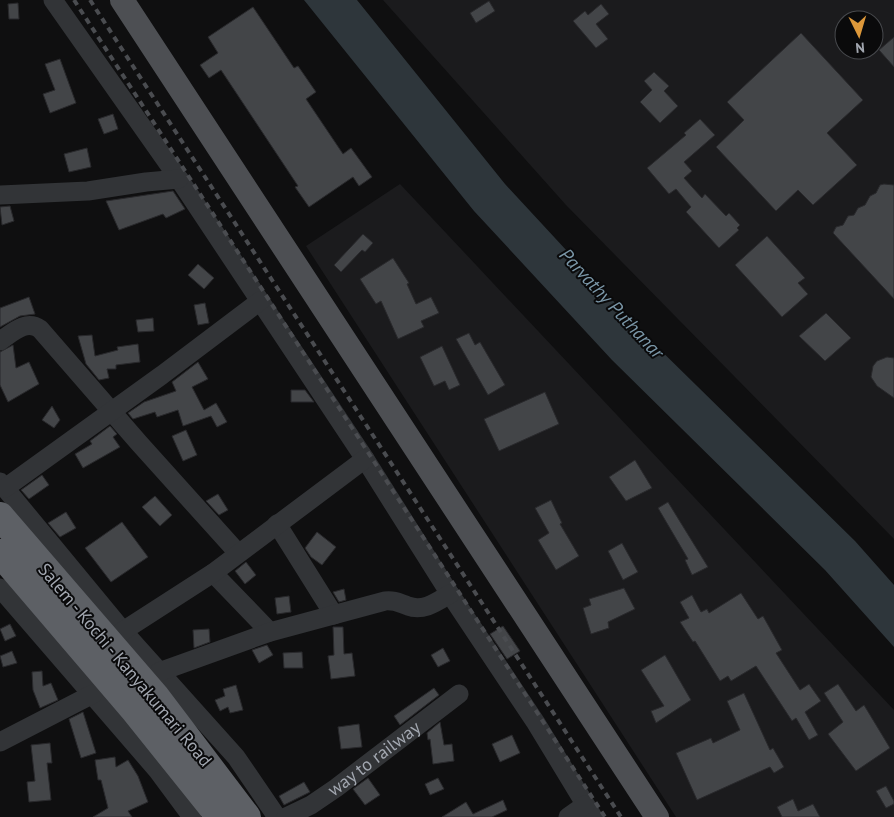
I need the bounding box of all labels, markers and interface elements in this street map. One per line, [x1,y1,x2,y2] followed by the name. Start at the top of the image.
[834,10,884,60] north arrow
[855,39,866,57] text: N
[555,243,671,365] water label: Parvathy Puthanar
[33,558,217,771] street label: Salem - Kochi - Kanyakumari Road
[323,715,425,801] street label: way to railway

